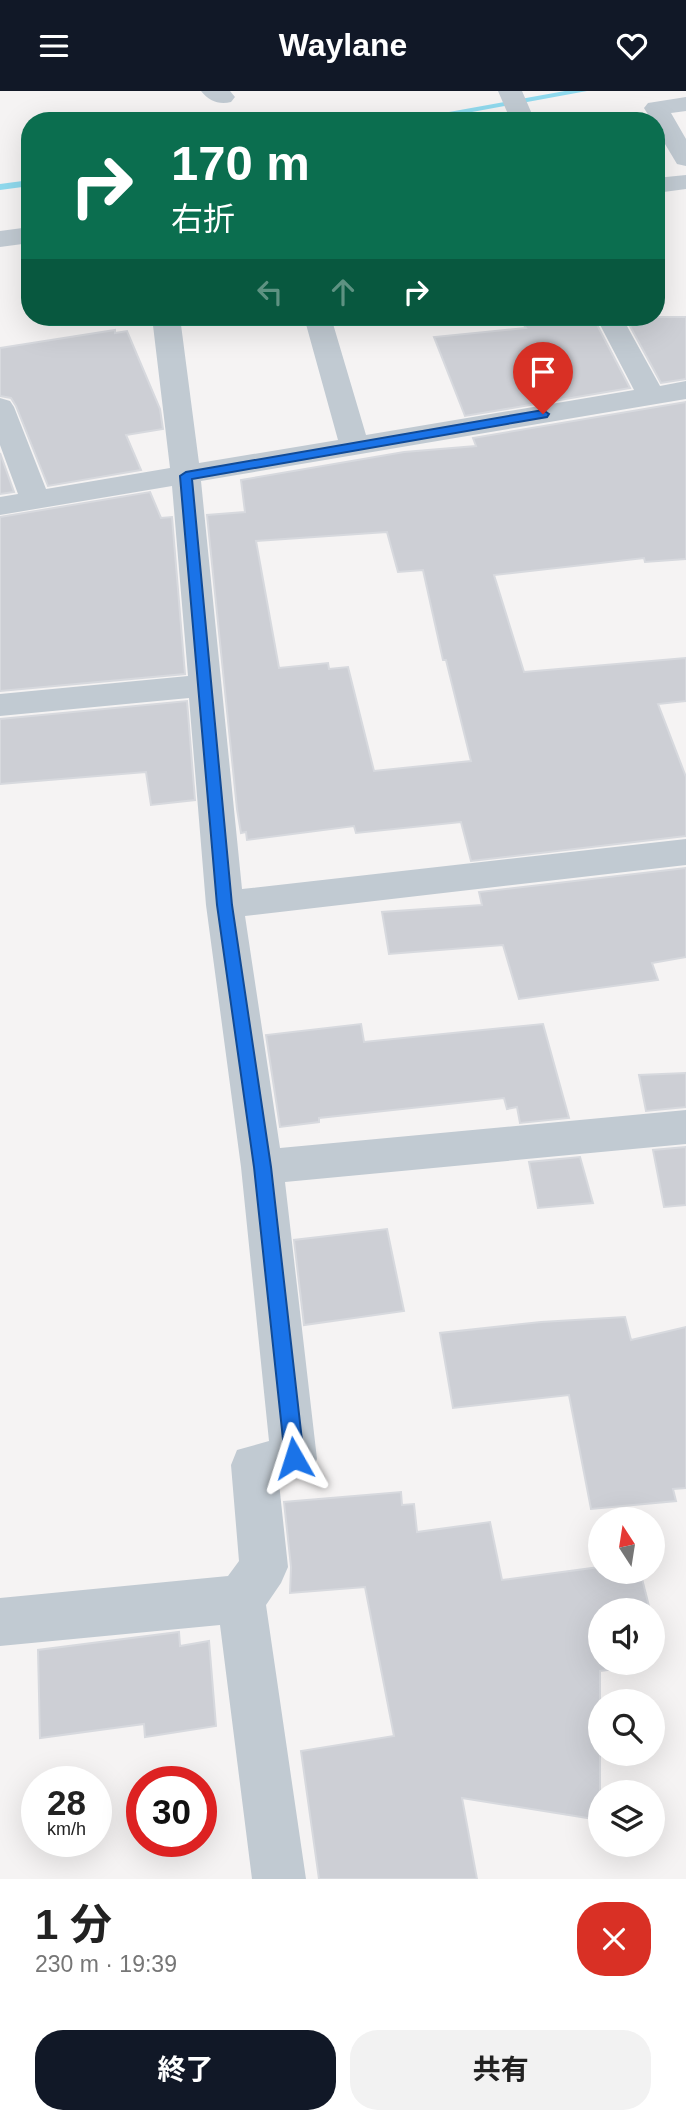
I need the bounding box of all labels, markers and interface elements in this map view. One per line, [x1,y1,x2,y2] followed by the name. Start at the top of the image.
[35,27,73,65] icon: menu
[279,27,407,63] text: Waylane
[613,27,651,65] icon: heart
[171,136,310,190] text: 170 m
[56,140,147,231] icon: right
[171,201,235,237] text: 右折
[251,273,289,311] icon: left
[324,273,362,311] icon: ahead
[397,273,435,311] icon: right
[513,342,573,414] pin
[524,353,562,391] icon: arrive
[257,1421,331,1495] position arrow
[588,1507,665,1584] north arrow
[588,1507,665,1857] map controls
[588,1598,665,1675] button: sound
[588,1689,665,1766] button: search
[126,1766,217,1857] speed limit sign: 30
[588,1780,665,1857] button: layers
[47,1783,86,1822] text: 28
[47,1819,86,1839] text: km/h
[35,1901,112,1948] text: 1 分
[577,1902,651,1976] button: close
[35,1951,177,1977] text: 230 m · 19:39
[35,2030,336,2110] button: 終了
[350,2030,651,2110] button: 共有

